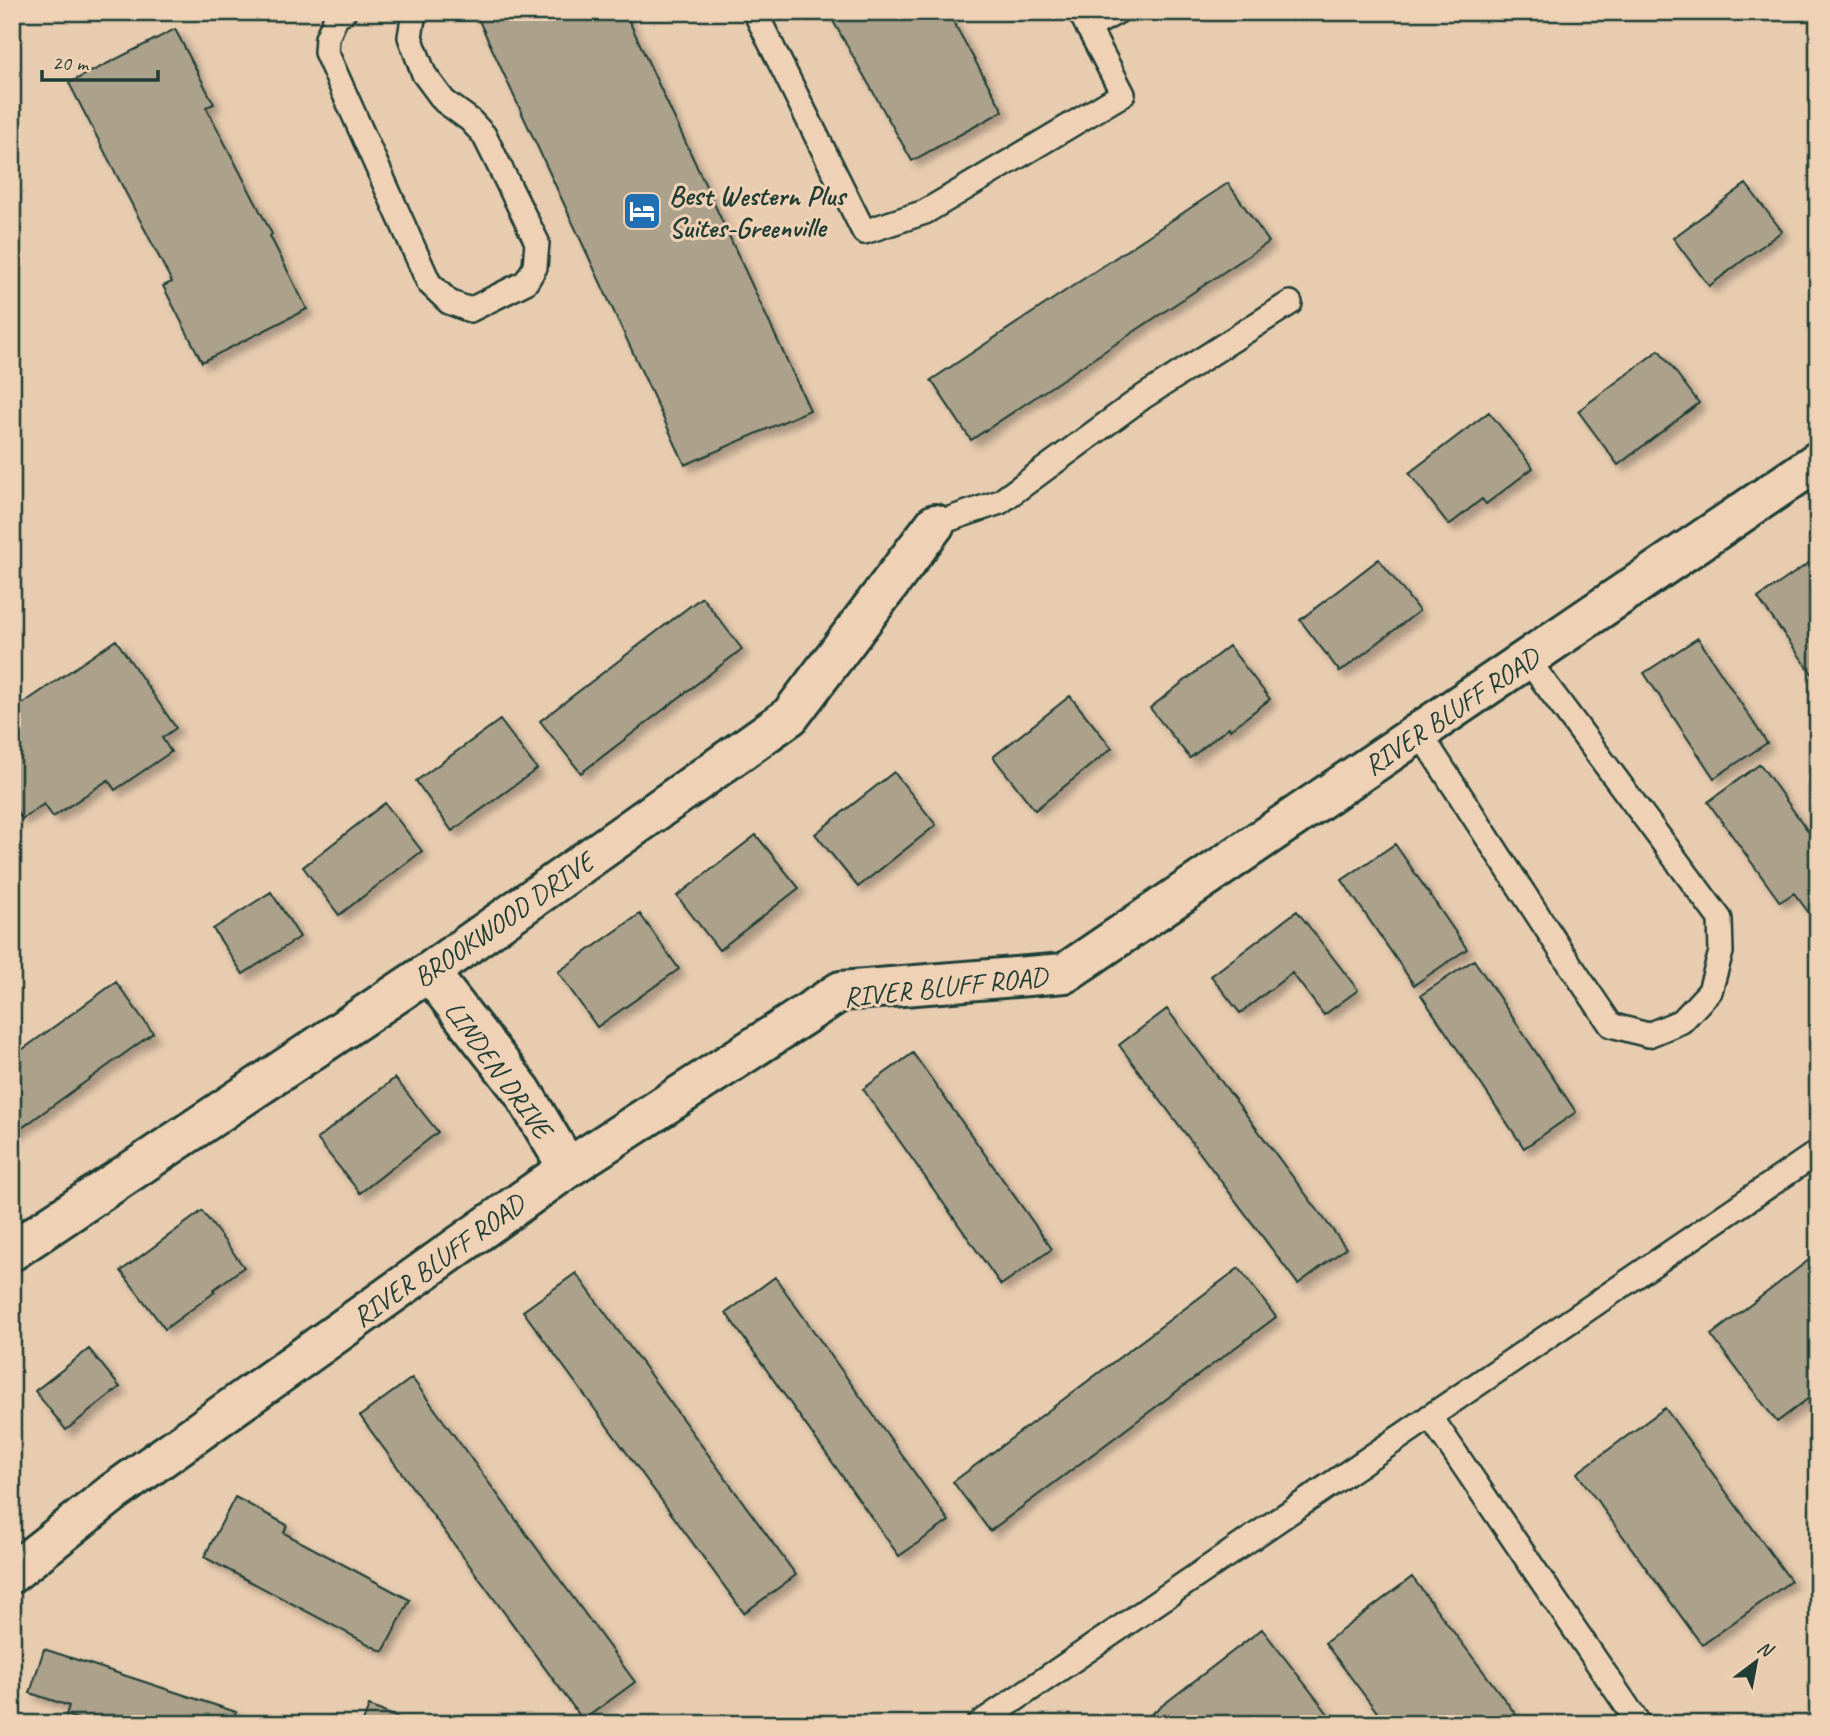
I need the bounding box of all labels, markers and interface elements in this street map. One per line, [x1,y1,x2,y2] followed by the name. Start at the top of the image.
[42,38,158,82] scale bar
[52,50,90,76] text: 20 m
[669,178,848,245] place label: Best Western Plus Suites-Greenville
[621,190,663,232] hotel icon: Best Western Plus Suites-Greenville
[1357,638,1548,783] street label: RIVER BLUFF ROAD
[406,842,603,995] street label: BROOKWOOD DRIVE
[842,958,1051,1015] street label: RIVER BLUFF ROAD
[437,994,562,1147] street label: LINDEN DRIVE
[345,1185,533,1335] street label: RIVER BLUFF ROAD
[1722,1628,1792,1698] north arrow
[1753,1635,1779,1663] text: N

